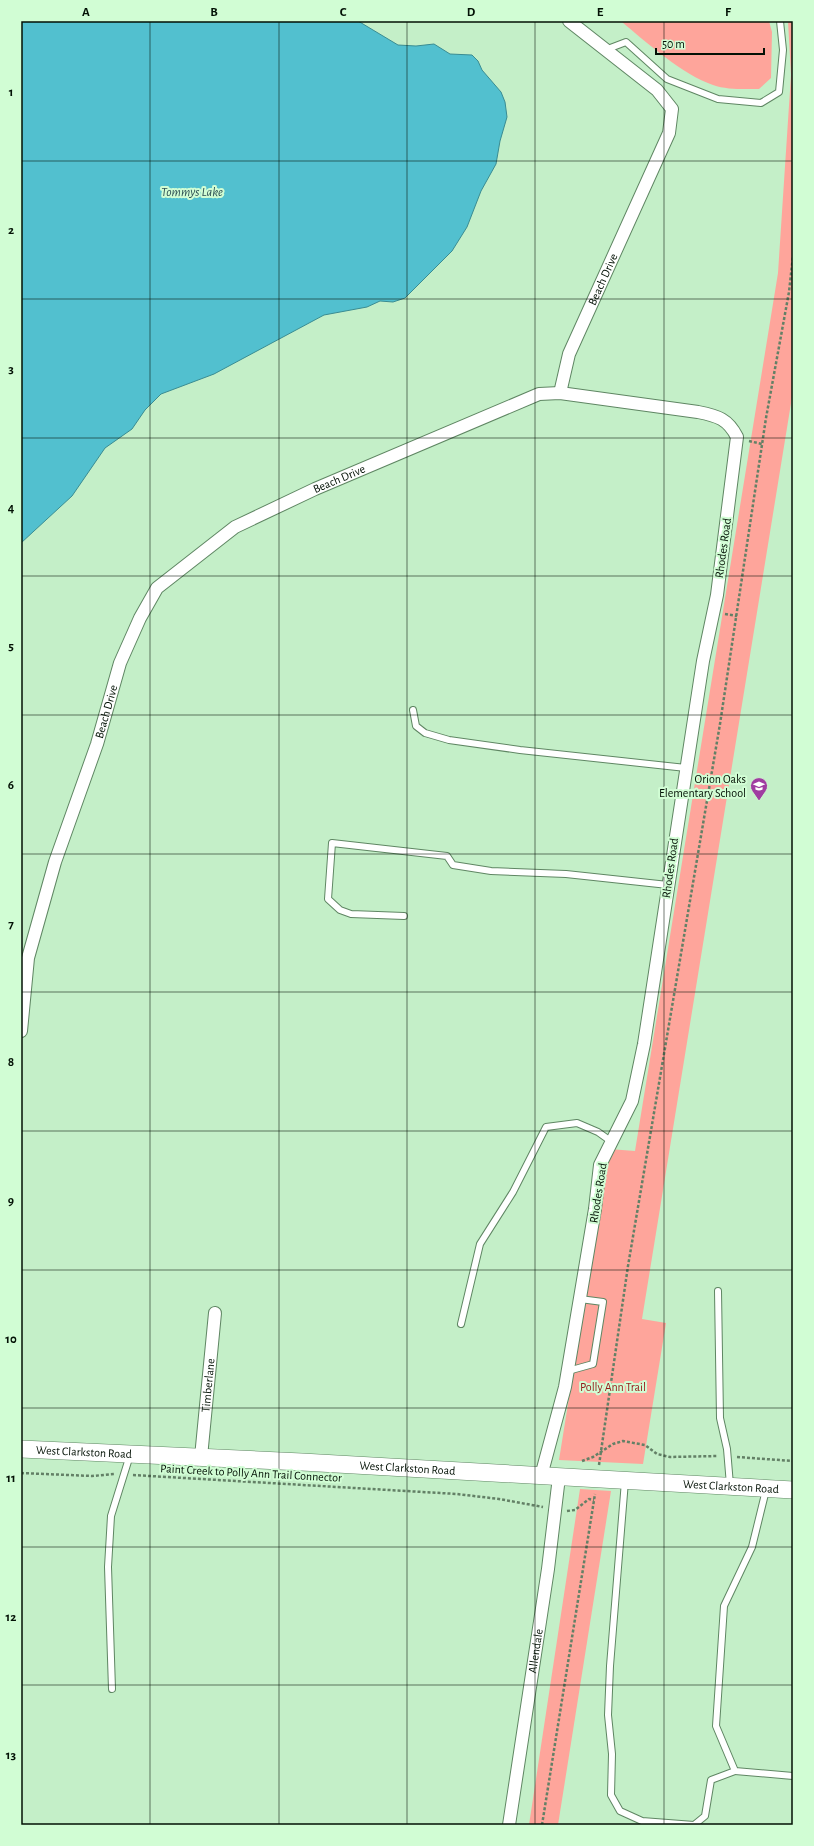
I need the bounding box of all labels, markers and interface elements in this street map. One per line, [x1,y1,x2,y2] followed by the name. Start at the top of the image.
[82,6,90,19] text: A
[210,6,218,19] text: B
[340,6,347,19] text: C
[467,6,476,19] text: D
[597,6,604,19] text: E
[725,6,732,19] text: F
[656,30,764,56] scale bar
[662,38,685,50] text: 50 m
[9,86,13,99] text: 1
[161,186,223,199] water label: Tommys Lake
[8,224,14,237] text: 2
[586,252,620,307] street label: Beach Drive
[8,363,14,376] text: 3
[311,462,367,495] street label: Beach Drive
[8,502,15,515] text: 4
[713,517,733,579] street label: Rhodes Road
[8,640,14,653] text: 5
[93,683,120,740] street label: Beach Drive
[659,773,746,800] place label: Orion Oaks Elementary School
[749,776,769,801] school or university icon: Orion Oaks Elementary School
[8,779,14,792] text: 6
[660,837,680,899] street label: Rhodes Road
[8,918,14,931] text: 7
[8,1056,14,1069] text: 8
[587,1162,609,1224] street label: Rhodes Road
[8,1195,14,1208] text: 9
[5,1333,17,1346] text: 10
[199,1358,217,1413] street label: Timberlane
[580,1381,646,1394] park label: Polly Ann Trail
[36,1444,132,1460] street label: West Clarkston Road
[359,1459,456,1477] street label: West Clarkston Road
[160,1462,342,1485] street label: Paint Creek to Polly Ann Trail Connector
[6,1472,16,1485] text: 11
[683,1478,779,1495] street label: West Clarkston Road
[6,1611,16,1624] text: 12
[526,1628,545,1674] street label: Allendale
[6,1749,17,1762] text: 13

